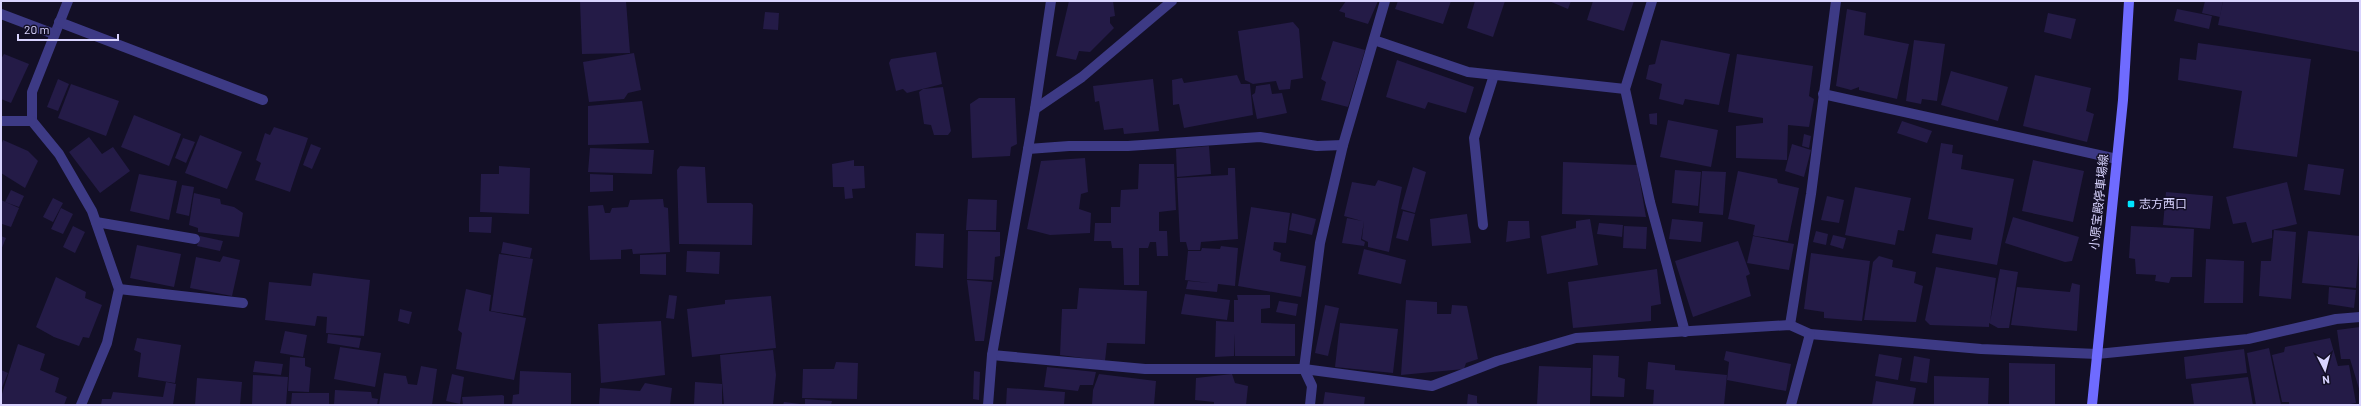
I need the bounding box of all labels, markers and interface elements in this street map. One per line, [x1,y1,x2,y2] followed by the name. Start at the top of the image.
[18,16,118,42] scale bar
[24,22,50,36] text: 20 m
[2086,153,2110,250] street label: 小原宝殿停車場線
[2139,196,2187,210] place label: 志方西口
[2126,199,2136,209] marker: 志方西口
[2305,350,2345,390] north arrow
[2322,374,2330,387] text: N

